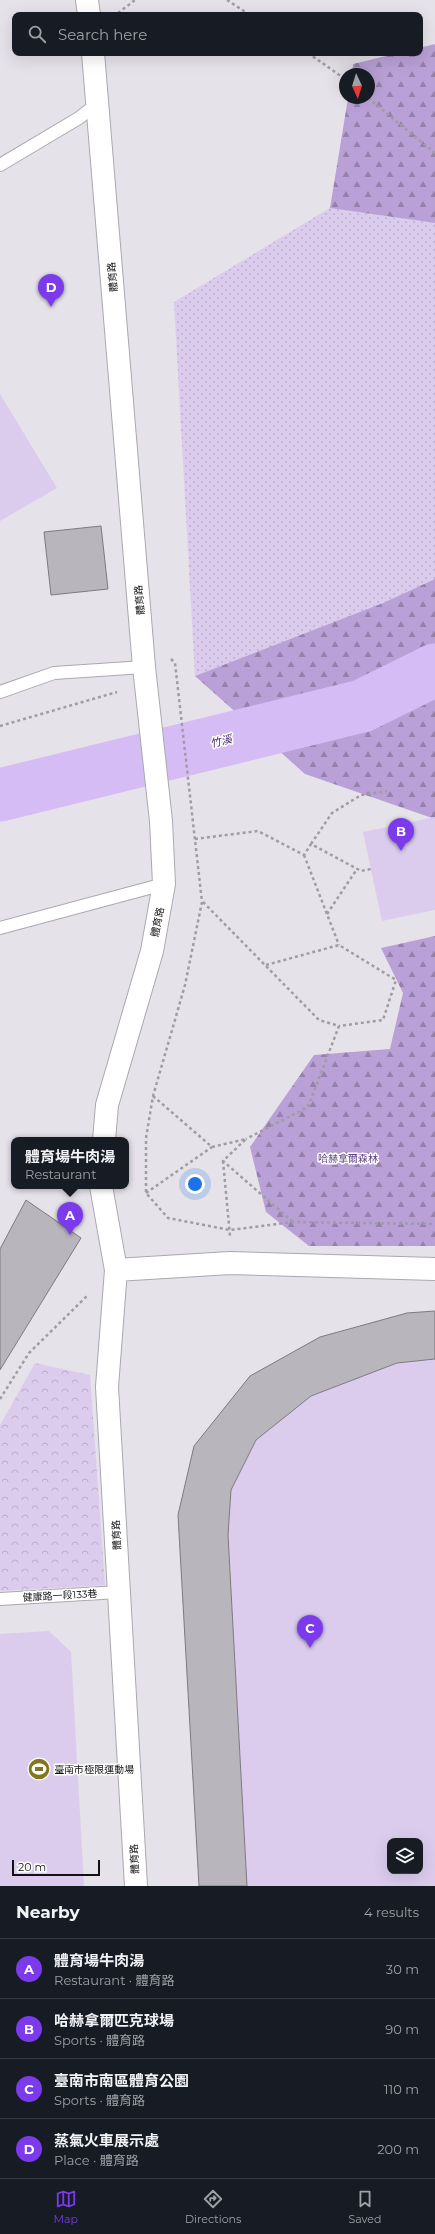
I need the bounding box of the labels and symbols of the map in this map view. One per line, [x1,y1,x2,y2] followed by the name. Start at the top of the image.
[339,68,375,104] north arrow
[105,261,120,292] street label: 體育路
[38,274,64,307] pin: D
[132,584,147,615] street label: 體育路
[209,731,235,750] water label: 竹溪
[388,818,414,851] pin: B
[148,906,167,938] street label: 體育路
[318,1152,378,1165] park label: 哈赫拿爾森林
[185,1174,205,1194] your location
[57,1202,83,1235] pin: A
[109,1520,124,1550] street label: 體育路
[22,1587,98,1604] street label: 健康路一段133巷
[297,1615,323,1648] pin: C
[26,1756,52,1782] sports icon: 臺南市極限運動場
[54,1763,134,1776] place label: 臺南市極限運動場
[127,1844,142,1874] street label: 體育路
[12,1858,100,1877] scale bar

